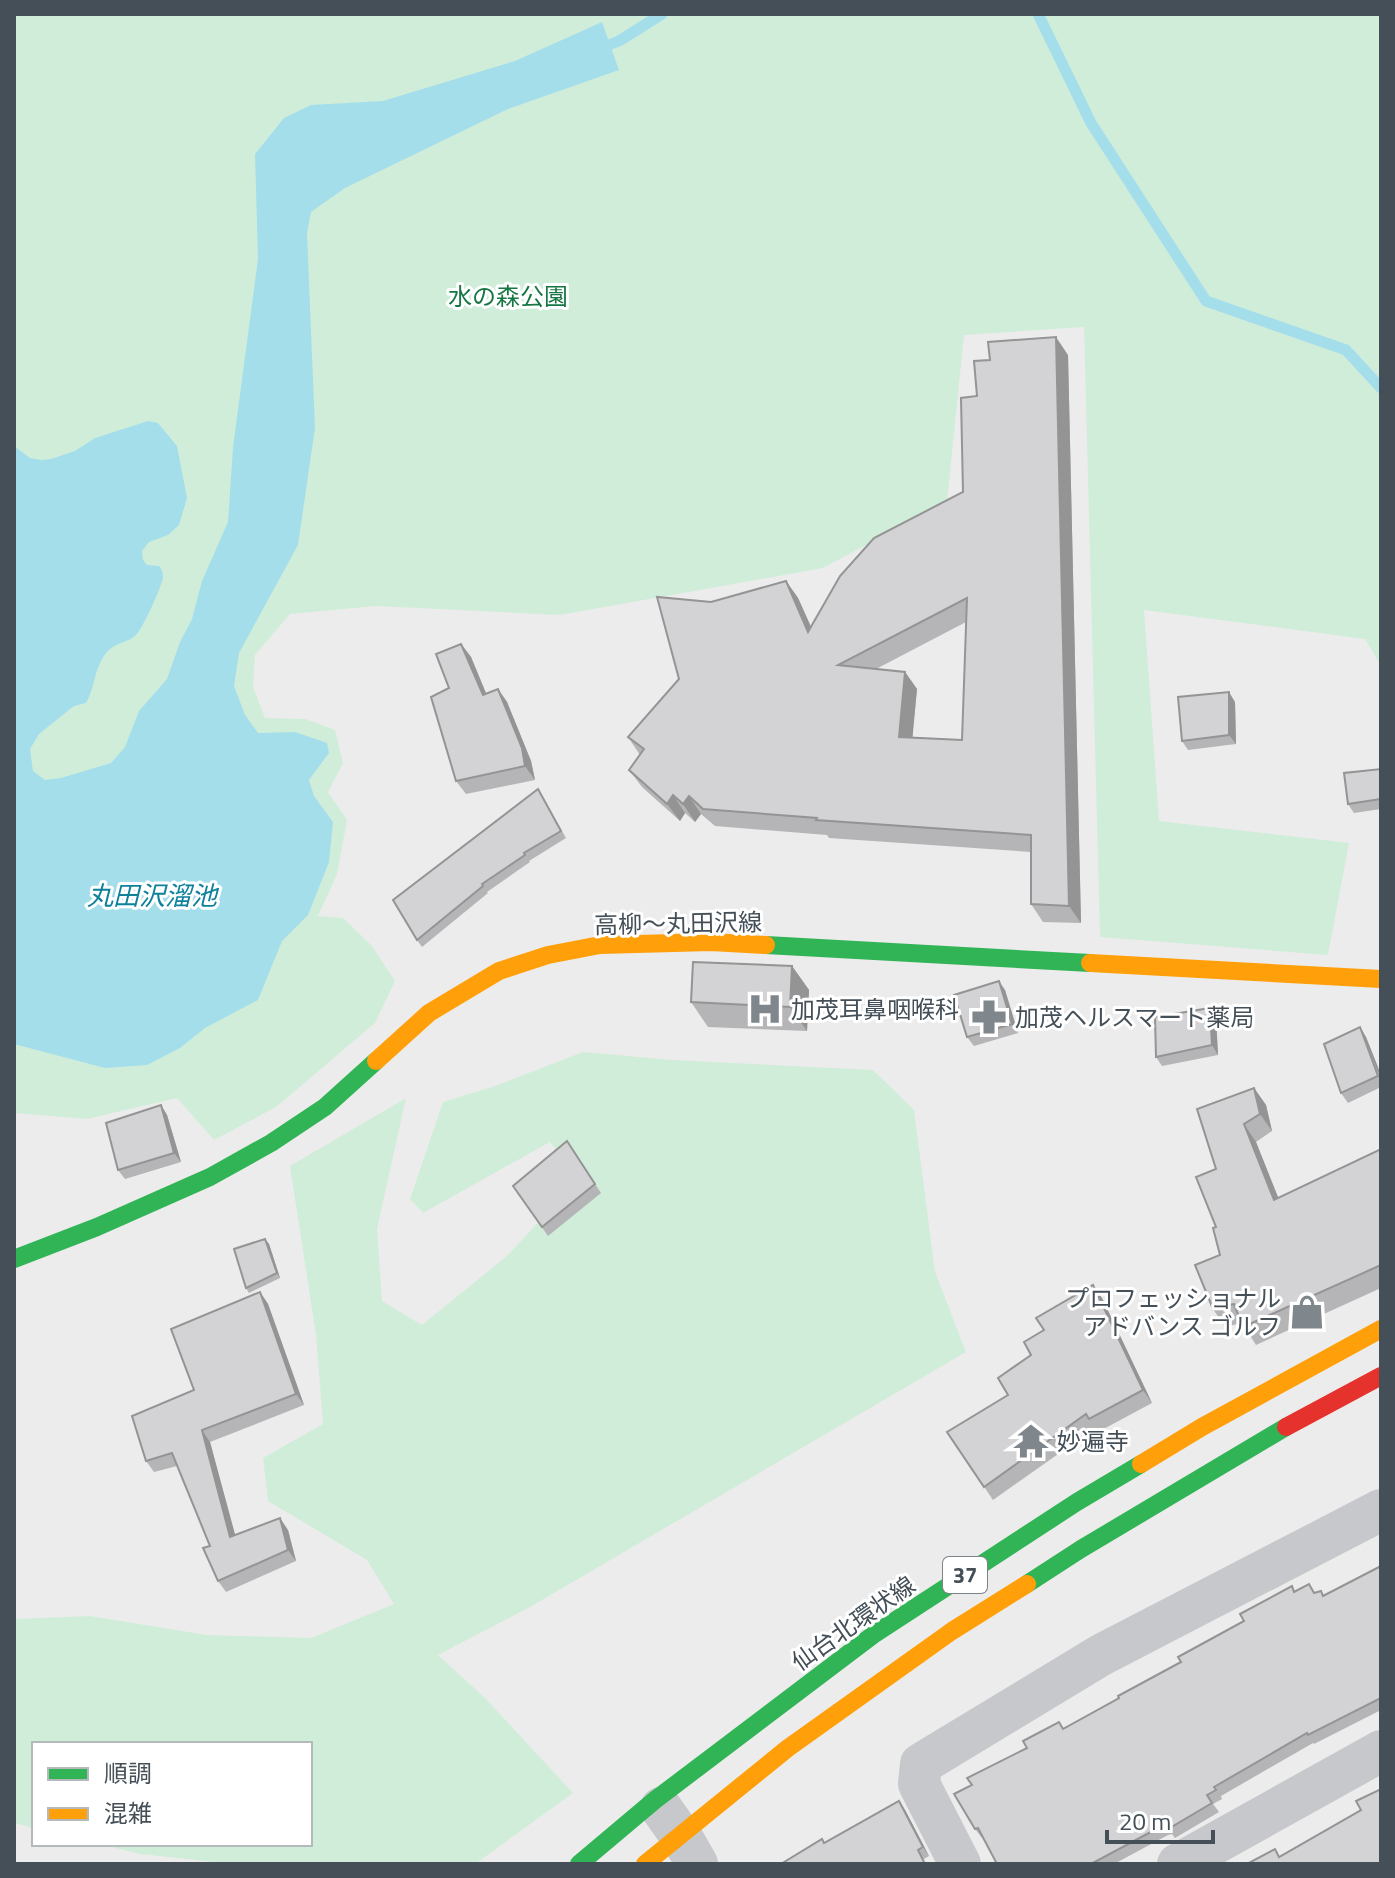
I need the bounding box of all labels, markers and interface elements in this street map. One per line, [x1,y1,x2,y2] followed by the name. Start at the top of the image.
[448,278,568,314] park label: 水の森公園
[87,876,220,915] water label: 丸田沢溜池
[594,904,762,942] street label: 高柳～丸田沢線
[746,990,784,1028] hospital icon: 加茂耳鼻咽喉科
[791,991,959,1027] place label: 加茂耳鼻咽喉科
[970,998,1008,1036] pharmacy icon: 加茂ヘルスマート薬局
[1015,999,1254,1035] place label: 加茂ヘルスマート薬局
[1065,1280,1281,1344] place label: プロフェッショナル アドバンス ゴルフ
[1288,1293,1326,1331] shop icon: プロフェッショナル アドバンス ゴルフ
[1012,1422,1050,1460] temple icon: 妙遍寺
[1057,1423,1129,1459] place label: 妙遍寺
[943,1557,987,1593] road number: 37
[784,1567,922,1679] street label: 仙台北環状線
[32,1742,312,1846] legend
[104,1755,152,1791] text: 順調
[1107,1794,1213,1844] scale bar
[104,1795,152,1831] text: 混雑
[1119,1803,1171,1839] text: 20 m

